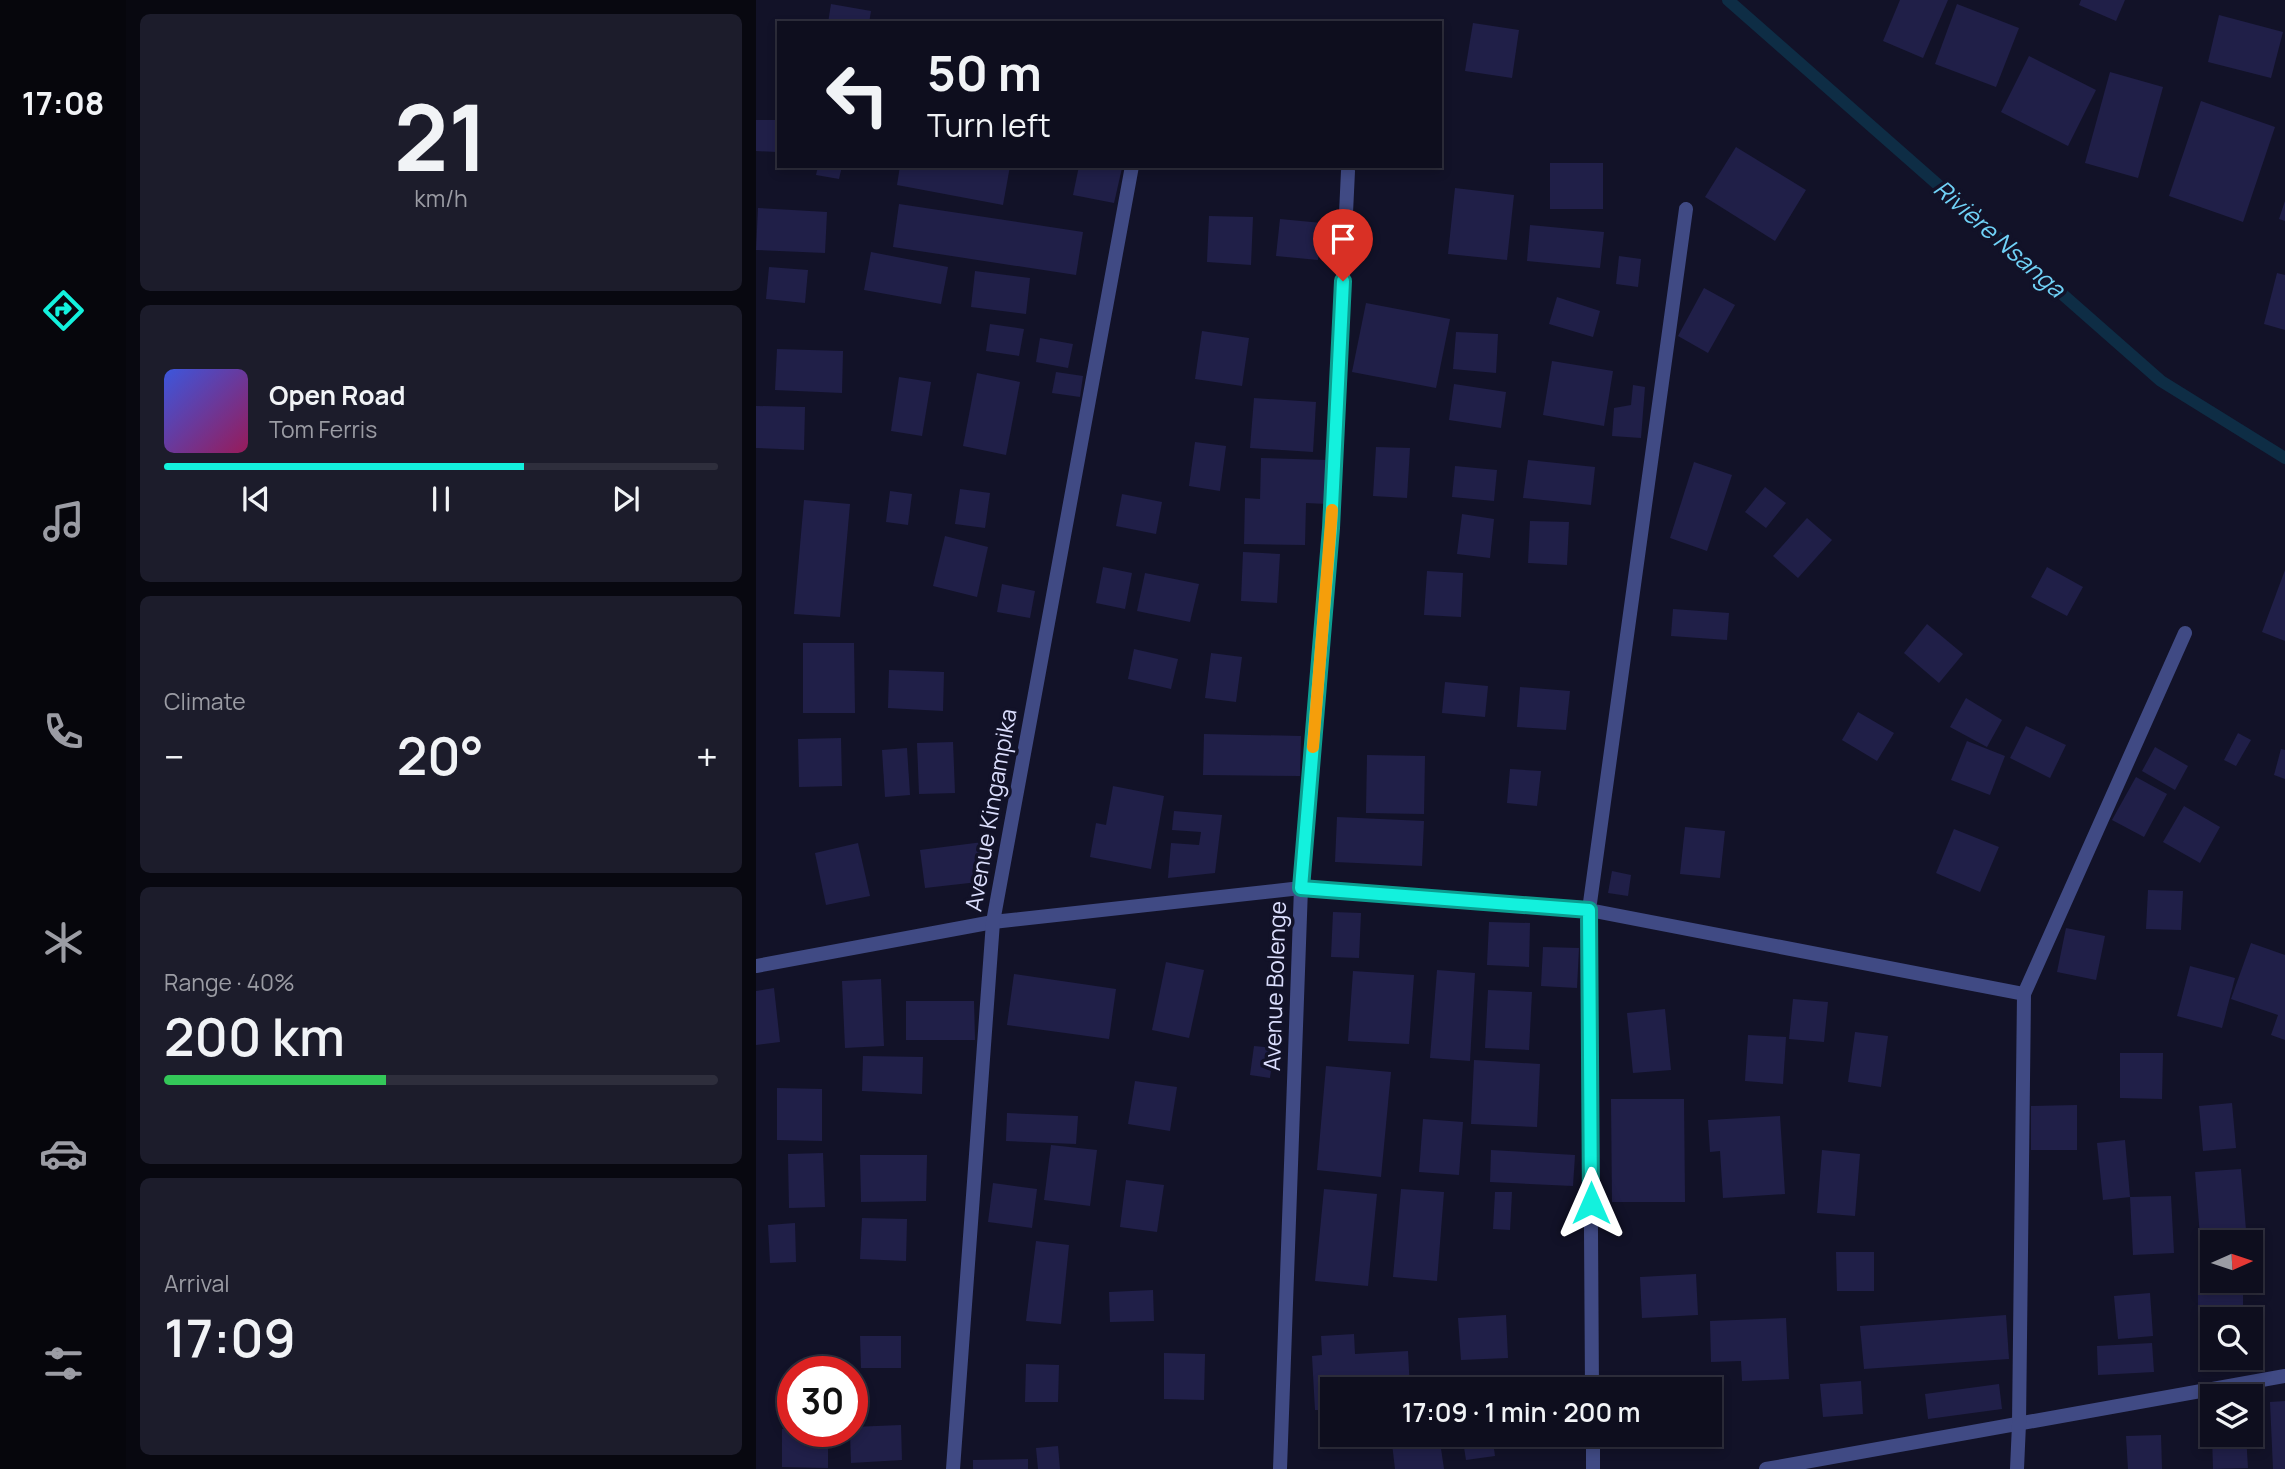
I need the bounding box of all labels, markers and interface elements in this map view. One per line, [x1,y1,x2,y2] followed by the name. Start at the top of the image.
[927,39,1042,106] text: 50 m
[812,49,903,140] icon: left
[394,74,488,198] text: 21
[22,81,104,125] text: 17:08
[927,103,1051,147] text: Turn left
[1927,172,2074,305] water label: Rivière Nsanga
[414,182,468,214] text: km/h
[1313,209,1373,281] pin
[1324,220,1362,258] icon: arrive
[39,286,88,335] icon: directions
[269,377,405,413] text: Open Road
[269,413,377,445] text: Tom Ferris
[237,480,275,518] icon: previous
[422,480,460,518] icon: pause
[607,480,645,518] icon: next
[39,497,88,546] icon: music
[164,685,246,717] text: Climate
[956,706,1024,914] street label: Avenue Kingampika
[39,707,88,756] icon: phone
[397,720,484,791] text: 20°
[164,730,185,782] text: −
[696,730,718,782] text: +
[1255,900,1293,1072] street label: Avenue Bolenge
[39,918,88,967] icon: climate
[164,966,295,998] text: Range · 40%
[164,1001,345,1072] text: 200 km
[39,1129,88,1178] icon: car
[1554,1166,1628,1240] position arrow
[2200,1230,2263,1293] north arrow
[2200,1230,2263,1447] map controls
[164,1267,230,1299] text: Arrival
[164,1302,296,1373] text: 17:09
[2200,1307,2263,1370] button: search
[39,1339,88,1388] icon: filters
[777,1356,868,1447] speed limit sign: 30
[2200,1384,2263,1447] button: layers
[1402,1394,1640,1430] text: 17:09 · 1 min · 200 m

